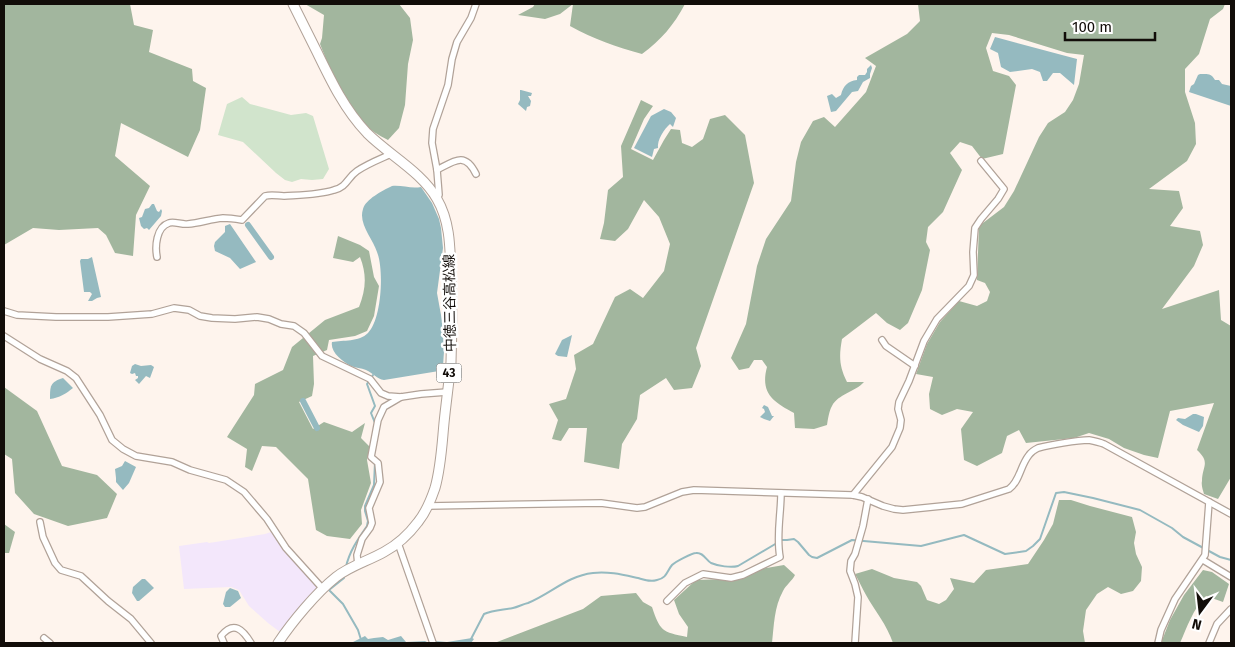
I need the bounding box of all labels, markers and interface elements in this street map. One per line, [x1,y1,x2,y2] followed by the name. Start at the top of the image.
[1065,10,1155,42] scale bar
[1072,18,1112,36] text: 100 m
[441,254,459,352] street label: 中徳三谷高松線
[436,363,462,382] road number: 43
[1175,587,1225,637] north arrow
[1190,615,1203,633] text: N

